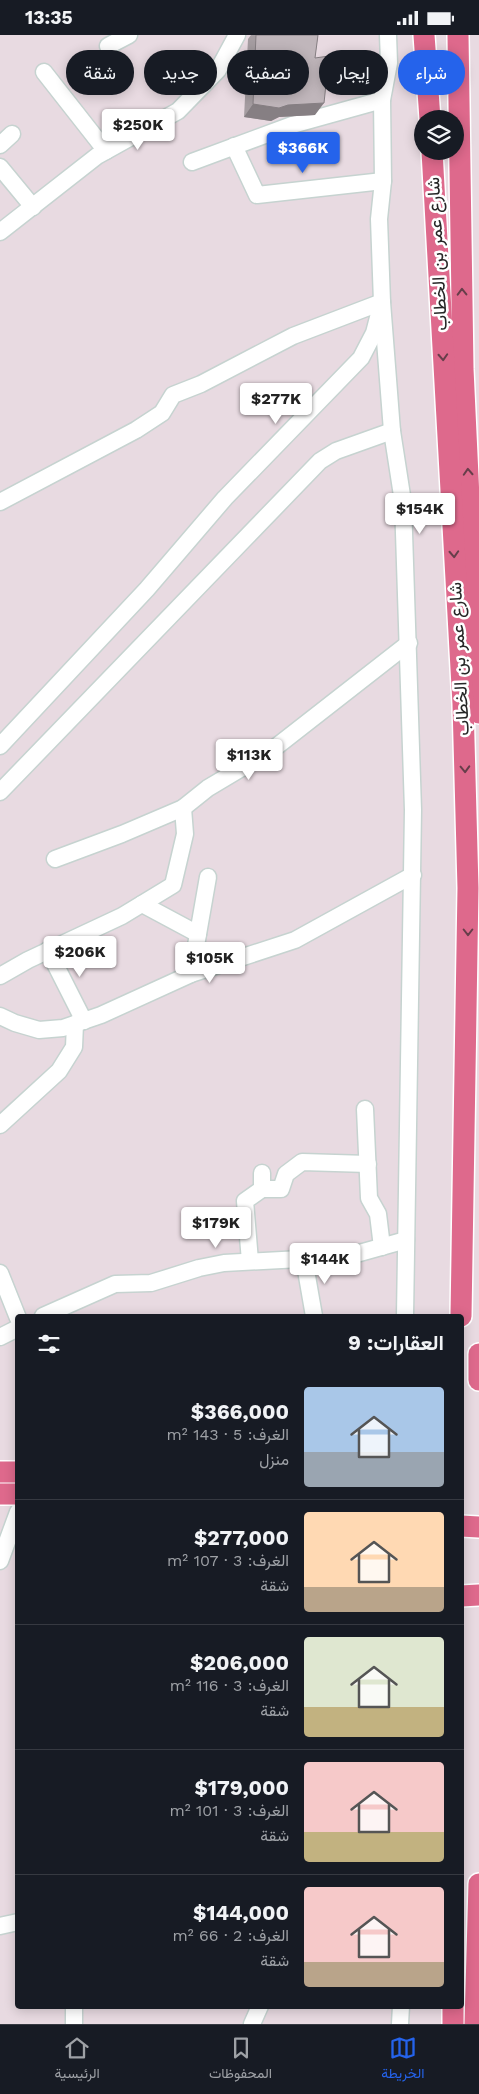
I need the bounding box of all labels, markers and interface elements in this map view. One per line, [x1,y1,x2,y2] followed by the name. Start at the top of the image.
[25,6,73,29] text: 13:35
[66,50,134,95] chip: شقة
[144,50,217,95] chip: جديد
[227,50,309,95] chip: تصفية
[319,50,388,95] chip: إيجار
[398,50,465,95] chip: شراء
[103,109,173,151] pin: $250K
[414,110,464,160] map controls
[414,110,464,160] button: layers
[113,115,163,134] text: $250K
[268,131,338,174] pin: $366K
[278,138,328,157] text: $366K
[422,177,453,331] street label: شارع عمر بن الخطاب
[457,288,467,296] one-way arrow
[438,353,449,361] one-way arrow
[241,383,311,425] pin: $277K
[251,389,301,408] text: $277K
[462,468,473,476] one-way arrow
[385,493,455,535] pin: $154K
[396,499,444,518] text: $154K
[449,551,460,559] one-way arrow
[444,582,475,736] street label: شارع عمر بن الخطاب
[214,739,284,781] pin: $113K
[227,745,271,764] text: $113K
[459,765,470,773] one-way arrow
[463,928,473,936] one-way arrow
[45,935,115,978] pin: $206K
[175,941,245,984] pin: $105K
[54,942,106,961] text: $206K
[186,948,234,967] text: $105K
[181,1207,251,1249] pin: $179K
[192,1213,240,1232] text: $179K
[290,1243,360,1285] pin: $144K
[301,1249,349,1268] text: $144K
[35,1330,63,1358] icon: filters
[348,1330,444,1355] text: العقارات: 9
[191,1399,289,1424] text: $366,000
[344,1407,404,1467] icon: home
[167,1425,289,1444] text: الغرف: 5 · 143 m²
[259,1450,289,1469] text: منزل
[194,1525,289,1550] text: $277,000
[344,1532,404,1592] icon: home
[167,1551,289,1570] text: الغرف: 3 · 107 m²
[260,1576,289,1595] text: شقة
[190,1650,289,1675] text: $206,000
[344,1657,404,1717] icon: home
[170,1676,289,1695] text: الغرف: 3 · 116 m²
[260,1701,289,1720] text: شقة
[194,1775,289,1800] text: $179,000
[344,1782,404,1842] icon: home
[170,1801,289,1820] text: الغرف: 3 · 101 m²
[260,1826,289,1845] text: شقة
[193,1900,289,1925] text: $144,000
[344,1907,404,1967] icon: home
[172,1926,289,1945] text: الغرف: 2 · 66 m²
[260,1951,289,1970] text: شقة
[55,2034,100,2086] tab: الرئيسية
[209,2034,272,2086] tab: المحفوظات
[381,2034,424,2086] tab: الخريطة

